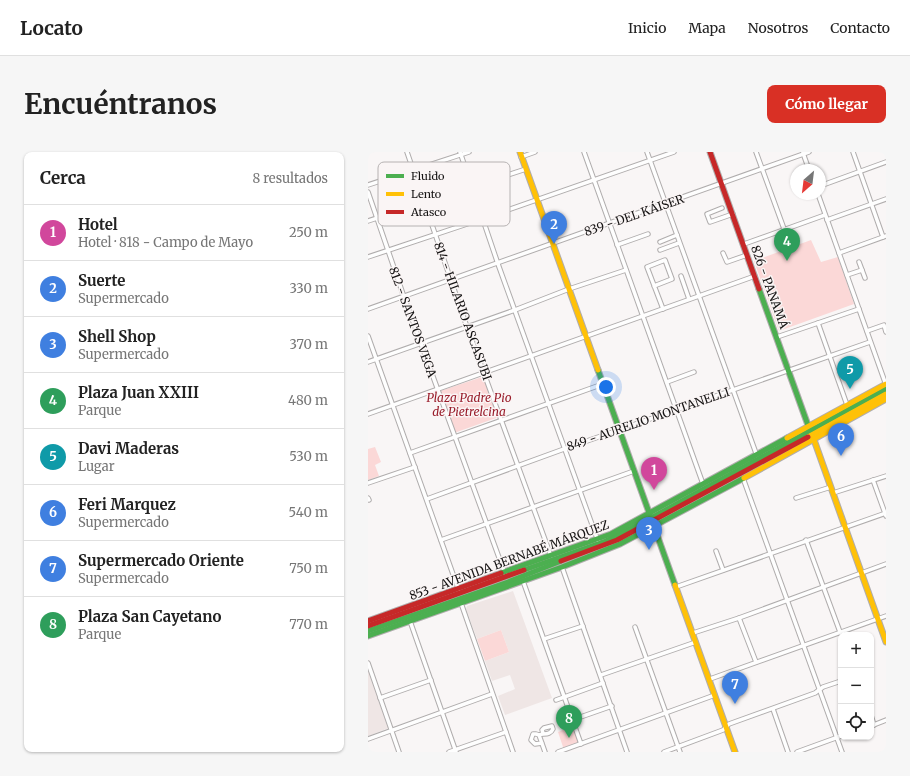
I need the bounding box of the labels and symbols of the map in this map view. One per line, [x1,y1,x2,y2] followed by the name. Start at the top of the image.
[378,162,510,226] legend
[790,164,826,200] north arrow
[411,169,445,183] text: Fluido
[411,187,442,201] text: Lento
[582,191,686,239] street label: 839 - DEL KÁISER
[410,205,447,219] text: Atasco
[541,211,567,244] pin: 2
[774,228,800,261] pin: 4
[431,240,495,382] street label: 814 - HILARIO ASCASUBI
[748,243,792,331] street label: 826 - PANAMÁ
[386,265,440,380] street label: 812 - SANTOS VEGA
[837,356,863,389] pin: 5
[596,377,616,397] your location
[564,384,732,454] street label: 849 - AURELIO MONTANELLI
[427,390,512,419] park label: Plaza Padre Pio de Pietrelcina
[828,423,854,456] pin: 6
[641,457,667,490] pin: 1
[407,517,611,603] street label: 853 - AVENIDA BERNABÉ MÁRQUEZ
[636,517,662,550] pin: 3
[722,671,748,704] pin: 7
[556,705,582,738] pin: 8

